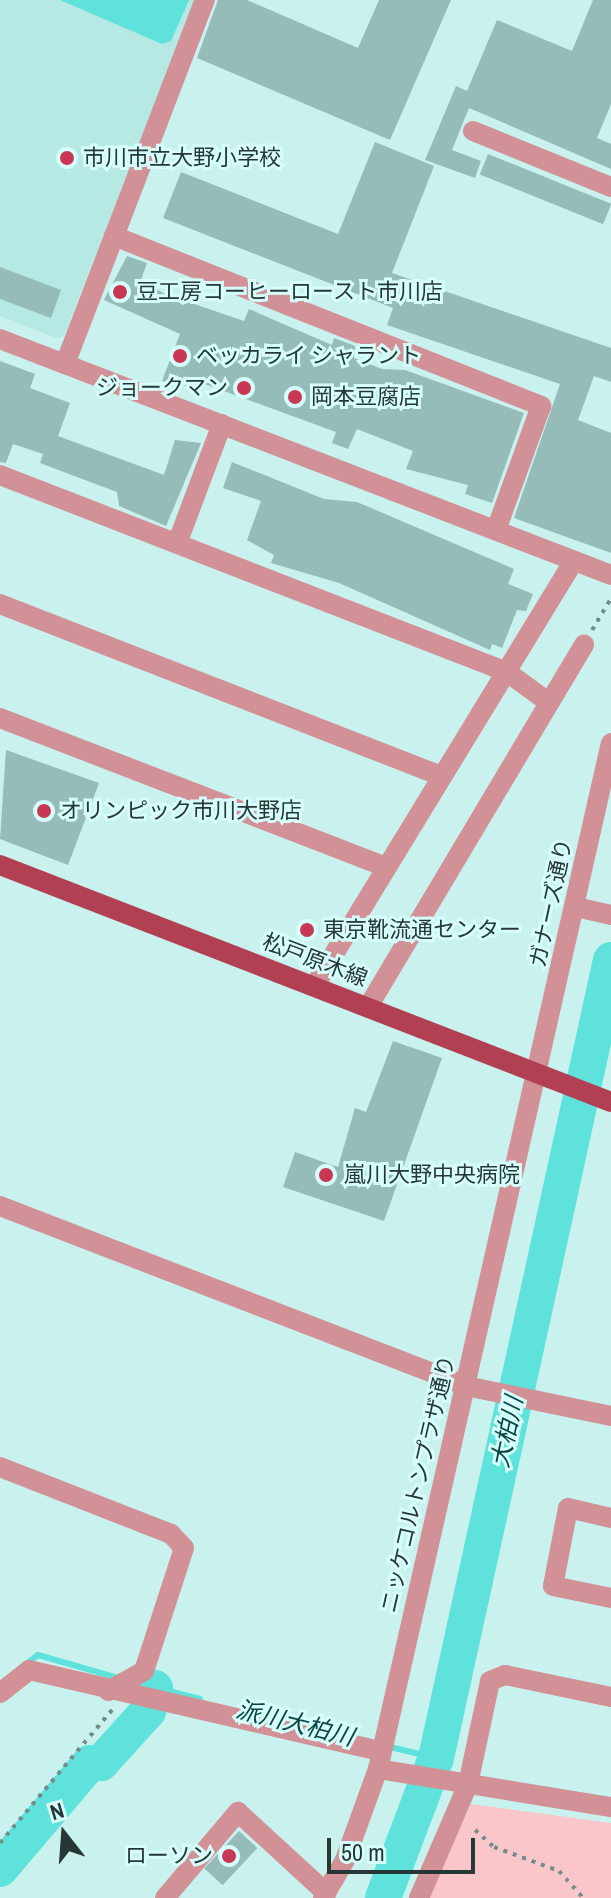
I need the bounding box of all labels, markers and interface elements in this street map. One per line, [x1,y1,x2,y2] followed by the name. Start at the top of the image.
[83,145,281,171] place label: 市川市立大野小学校
[58,149,76,167] marker: 市川市立大野小学校
[136,279,444,305] place label: 豆工房コーヒーロースト市川店
[111,283,129,301] marker: 豆工房コーヒーロースト市川店
[196,343,421,369] place label: ベッカライ シャラント
[171,347,189,365] marker: ベッカライ シャラント
[96,375,228,401] place label: ジョークマン
[235,379,253,397] marker: ジョークマン
[311,384,421,410] place label: 岡本豆腐店
[286,388,304,406] marker: 岡本豆腐店
[60,798,302,824] place label: オリンピック市川大野店
[35,802,53,820] marker: オリンピック市川大野店
[524,836,578,970] street label: ガナーズ通り
[323,917,521,943] place label: 東京靴流通センター
[298,921,316,939] marker: 東京靴流通センター
[259,928,371,992] street label: 松戸原木線
[344,1162,520,1188] place label: 嵐川大野中央病院
[315,1164,337,1186] marker: 嵐川大野中央病院
[375,1352,461,1616] street label: ニッケコルトンプラザ通り
[485,1394,529,1470] water label: 大柏川
[233,1695,357,1751] water label: 派川大柏川
[24,1794,104,1874] north arrow
[46,1795,68,1827] text: N
[331,1822,479,1872] scale bar
[341,1836,385,1868] text: 50 m
[125,1843,213,1869] place label: ローソン
[220,1847,238,1865] marker: ローソン

